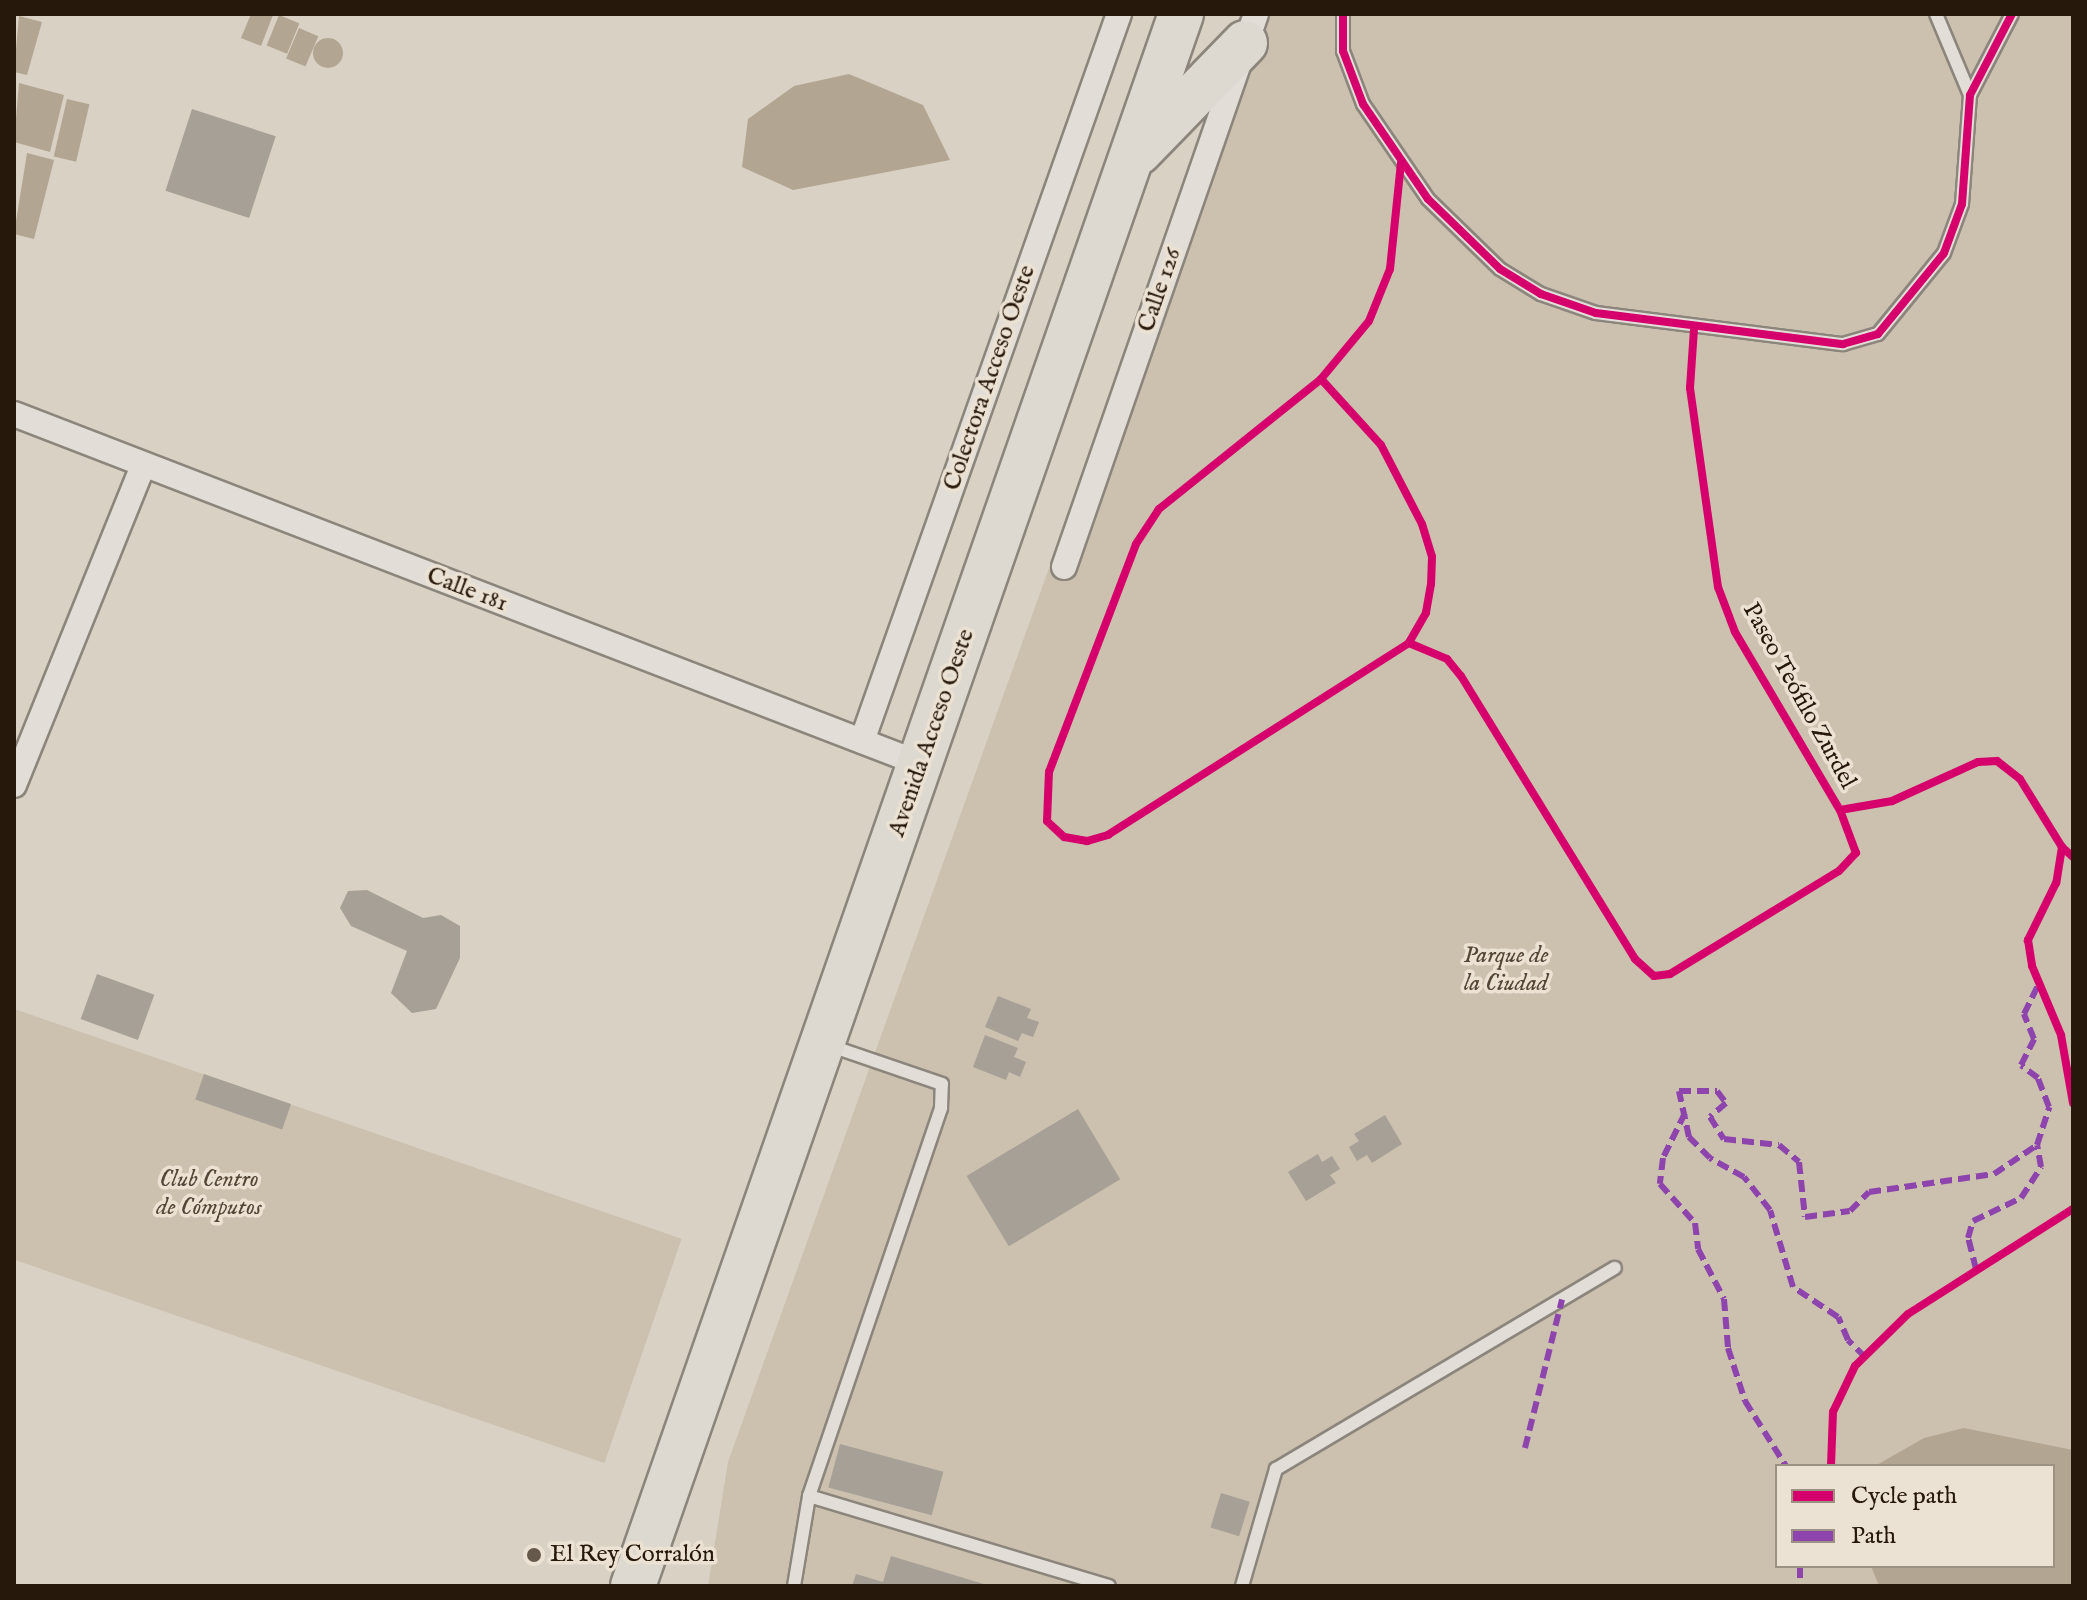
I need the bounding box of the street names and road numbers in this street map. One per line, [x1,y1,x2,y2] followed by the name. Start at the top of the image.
[1132,244,1188,336] street label: Calle 126
[938,262,1042,494] street label: Colectora Acceso Oeste
[423,561,511,619] street label: Calle 181
[1736,598,1862,794] street label: Paseo Teófilo Zurdel
[883,625,981,841] street label: Avenida Acceso Oeste

